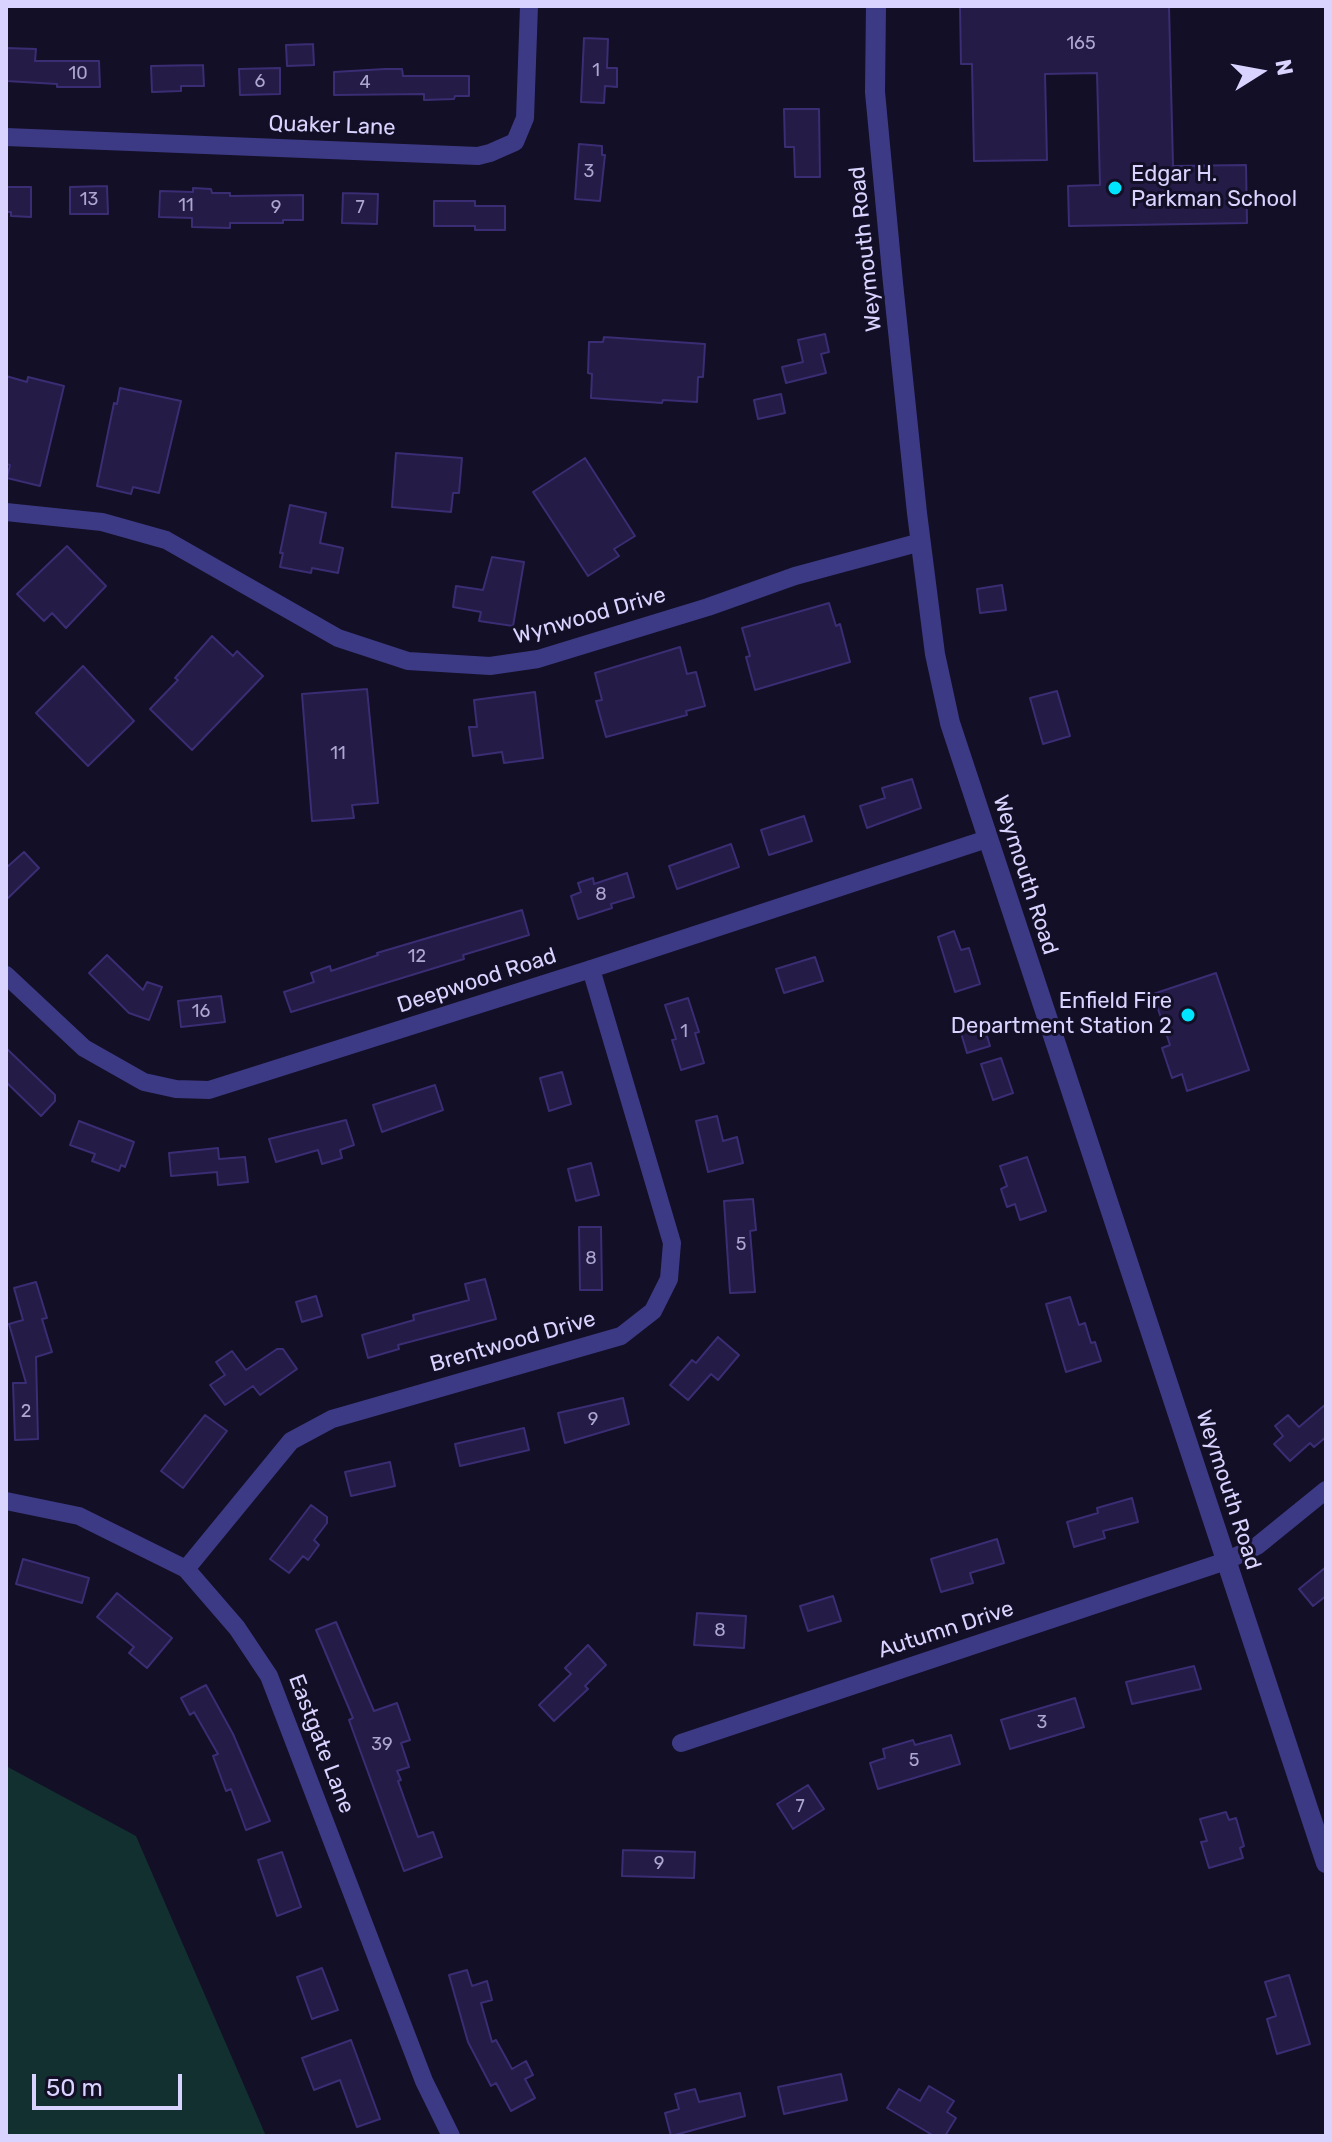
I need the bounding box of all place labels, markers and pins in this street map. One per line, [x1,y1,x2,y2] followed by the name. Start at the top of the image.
[1131,162,1297,214] place label: Edgar H. Parkman School
[1106,179,1124,197] marker: Edgar H. Parkman School
[951,989,1172,1040] place label: Enfield Fire Department Station 2
[1179,1006,1197,1024] marker: Enfield Fire Department Station 2

